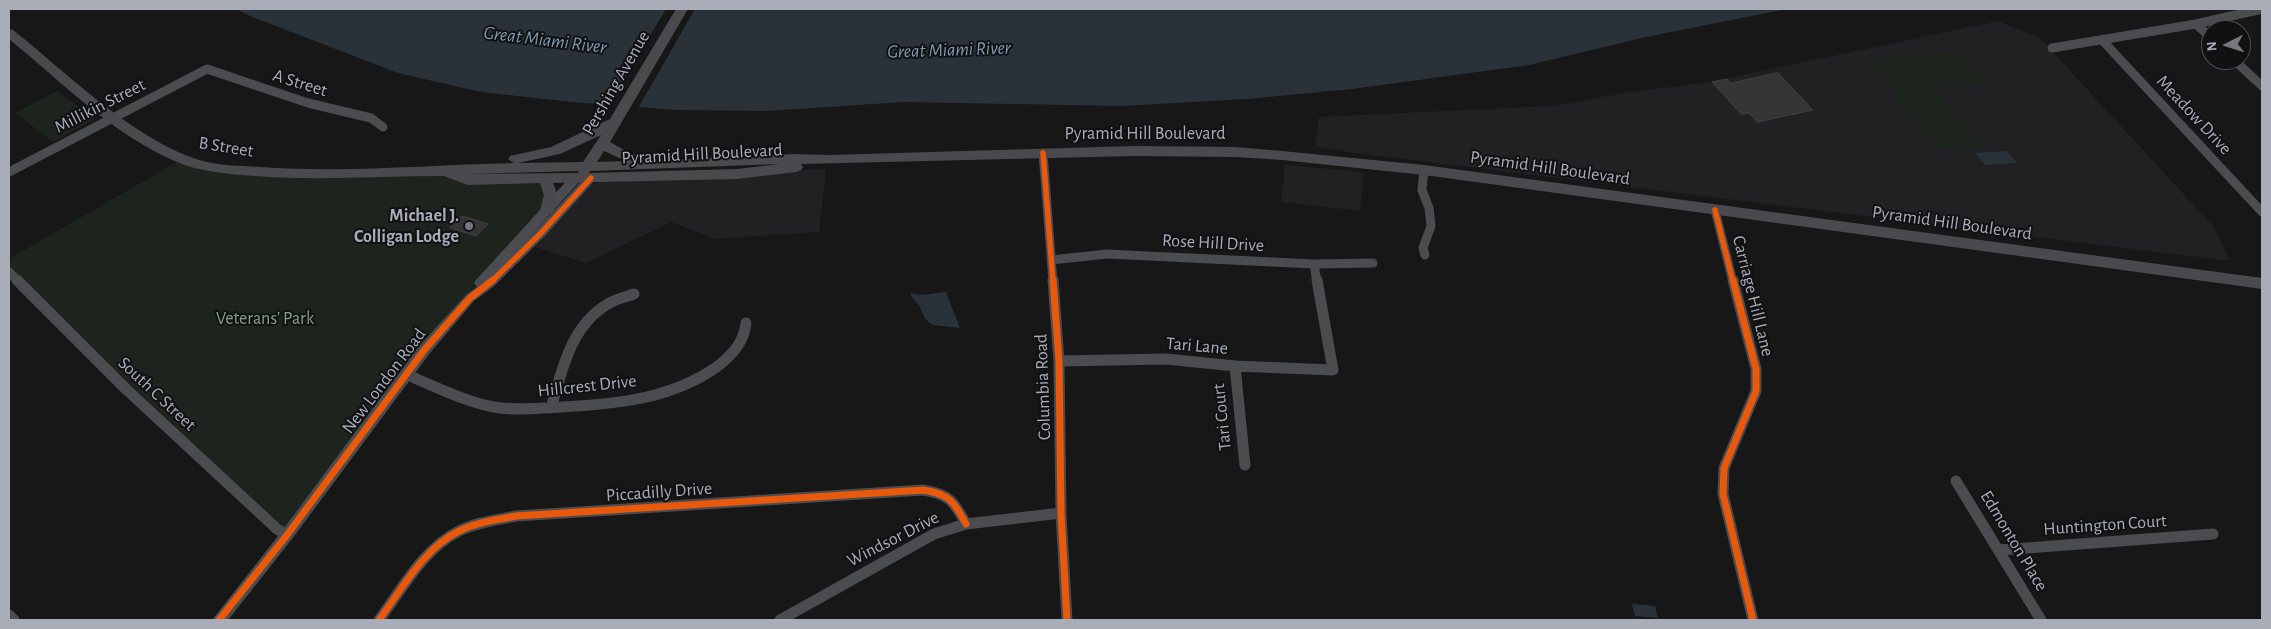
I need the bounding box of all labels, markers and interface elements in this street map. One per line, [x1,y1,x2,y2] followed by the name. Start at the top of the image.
[2201,20,2251,70] north arrow
[482,21,608,59] water label: Great Miami River
[578,27,654,139] street label: Pershing Avenue
[887,36,1011,64] water label: Great Miami River
[2205,41,2219,52] text: N
[270,65,330,101] street label: A Street
[2152,71,2236,159] street label: Meadow Drive
[51,74,149,138] street label: Millikin Street
[1064,123,1226,145] street label: Pyramid Hill Boulevard
[197,132,255,162] street label: B Street
[621,139,783,169] street label: Pyramid Hill Boulevard
[1469,146,1631,190] street label: Pyramid Hill Boulevard
[1871,201,2033,245] street label: Pyramid Hill Boulevard
[354,205,459,248] place label: Michael J. Colligan Lodge
[463,220,475,232] marker: Michael J. Colligan Lodge
[1161,230,1265,256] street label: Rose Hill Drive
[1728,233,1778,359] street label: Carriage Hill Lane
[216,308,314,330] park label: Veterans’ Park
[337,324,431,438] street label: New London Road
[1030,333,1056,441] street label: Columbia Road
[1165,333,1229,359] street label: Tari Lane
[113,352,201,436] street label: South C Street
[537,370,637,402] street label: Hillcrest Drive
[1208,382,1236,452] street label: Tari Court
[605,478,713,506] street label: Piccadilly Drive
[1975,487,2053,595] street label: Edmonton Place
[843,507,943,571] street label: Windsor Drive
[2043,510,2167,540] street label: Huntington Court

